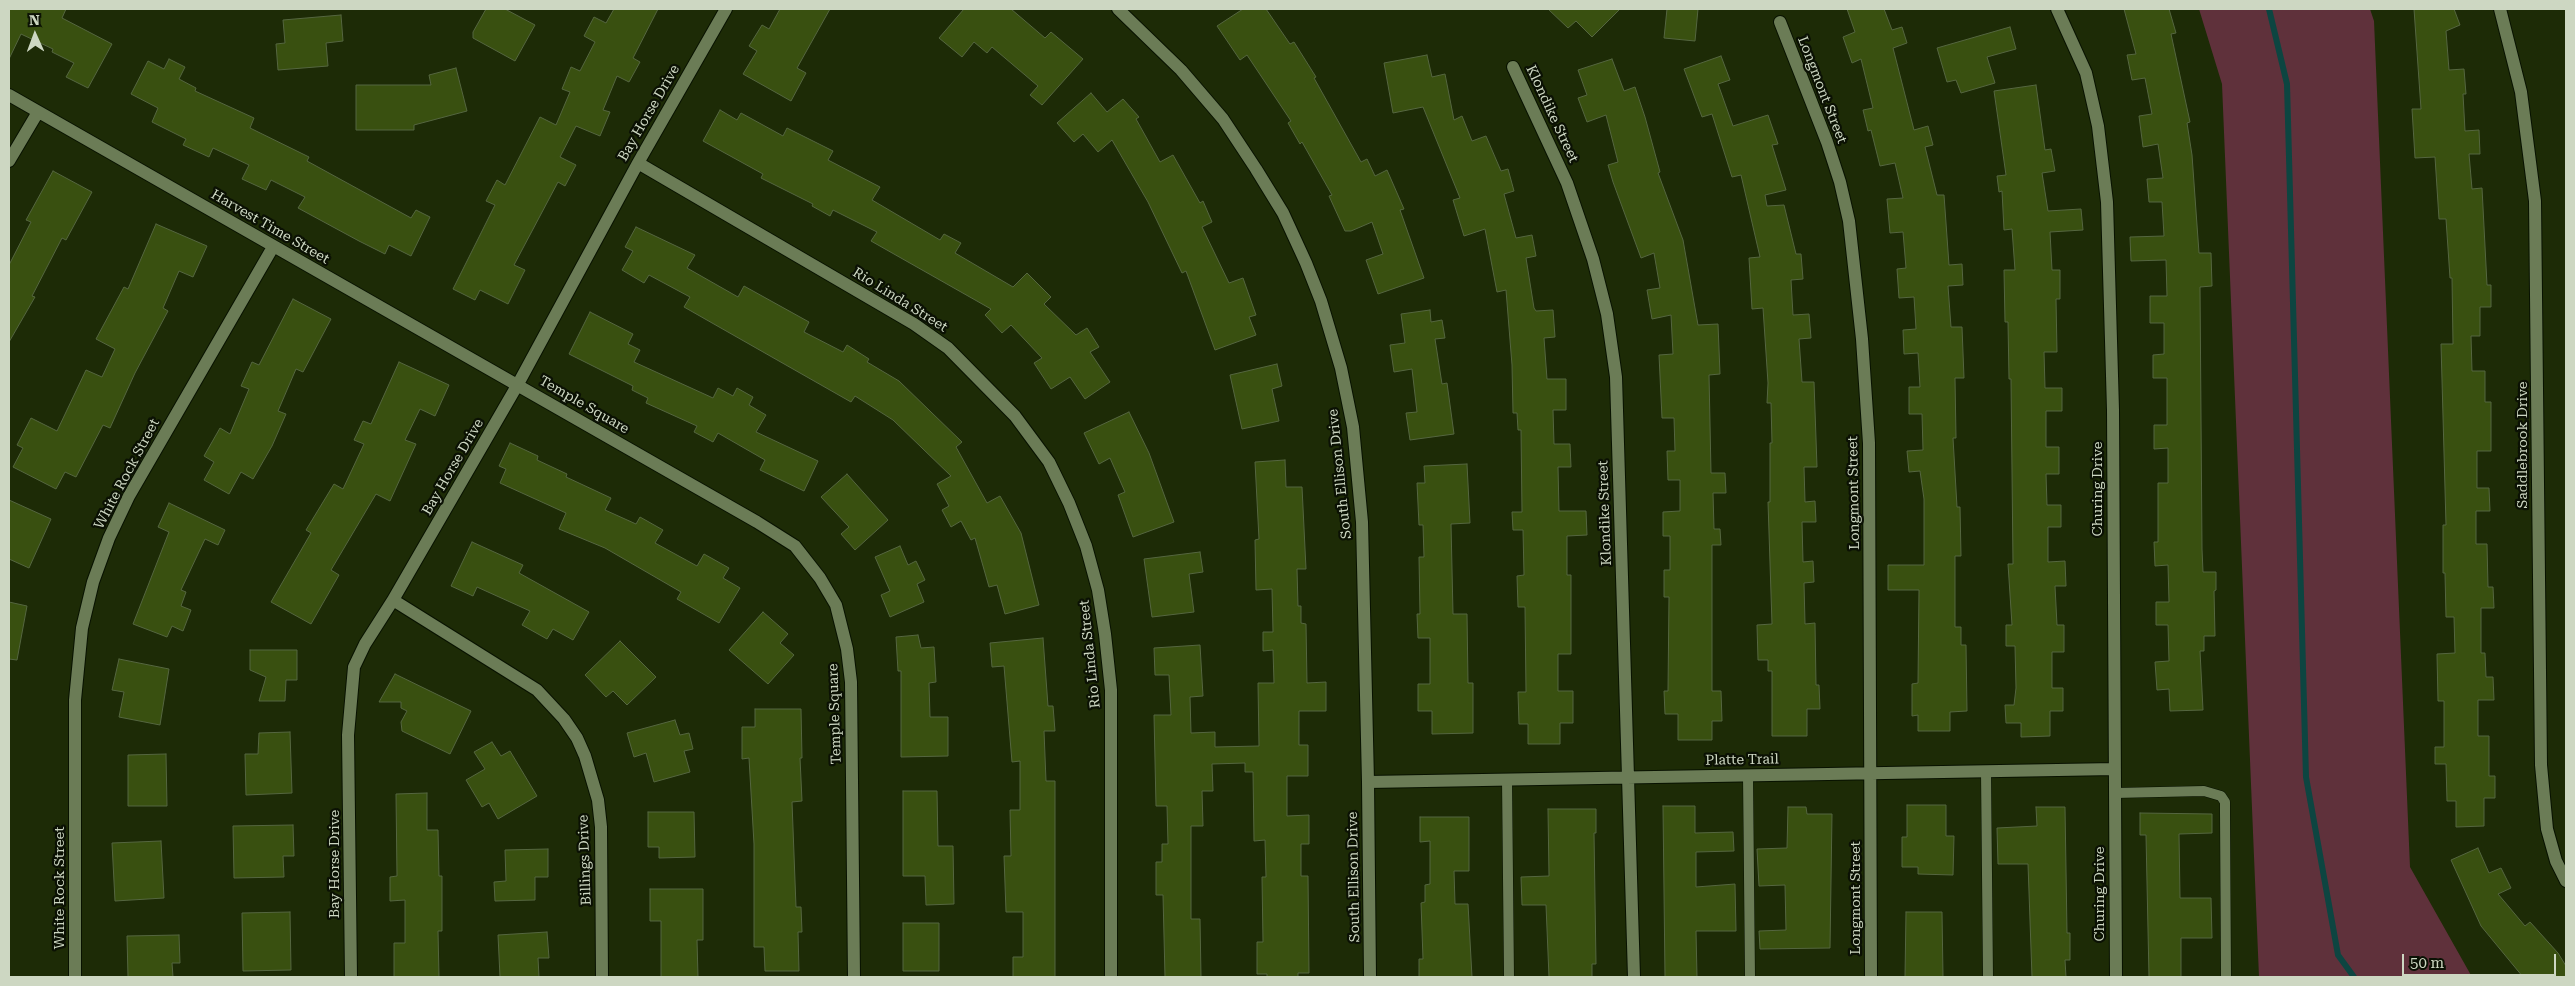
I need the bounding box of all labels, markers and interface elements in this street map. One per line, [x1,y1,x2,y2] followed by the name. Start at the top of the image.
[10,10,60,60] north arrow
[29,12,40,28] text: N
[1794,34,1850,146] street label: Longmont Street
[615,62,683,164] street label: Bay Horse Drive
[1522,63,1582,165] street label: Klondike Street
[208,186,332,268] street label: Harvest Time Street
[849,264,951,336] street label: Rio Linda Street
[536,372,632,438] street label: Temple Square
[2515,382,2531,508] street label: Saddlebrook Drive
[1325,408,1355,540] street label: South Ellison Drive
[91,416,163,532] street label: White Rock Street
[419,416,487,518] street label: Bay Horse Drive
[1845,436,1863,550] street label: Longmont Street
[2090,442,2106,536] street label: Churing Drive
[1595,460,1615,566] street label: Klondike Street
[1076,599,1104,709] street label: Rio Linda Street
[825,663,845,765] street label: Temple Square
[1705,751,1779,769] street label: Platte Trail
[327,810,343,918] street label: Bay Horse Drive
[1344,812,1364,942] street label: South Ellison Drive
[575,814,595,906] street label: Billings Drive
[52,827,68,949] street label: White Rock Street
[1848,841,1864,955] street label: Longmont Street
[2092,847,2108,941] street label: Churing Drive
[2405,944,2559,976] scale bar
[2410,954,2444,972] text: 50 m

